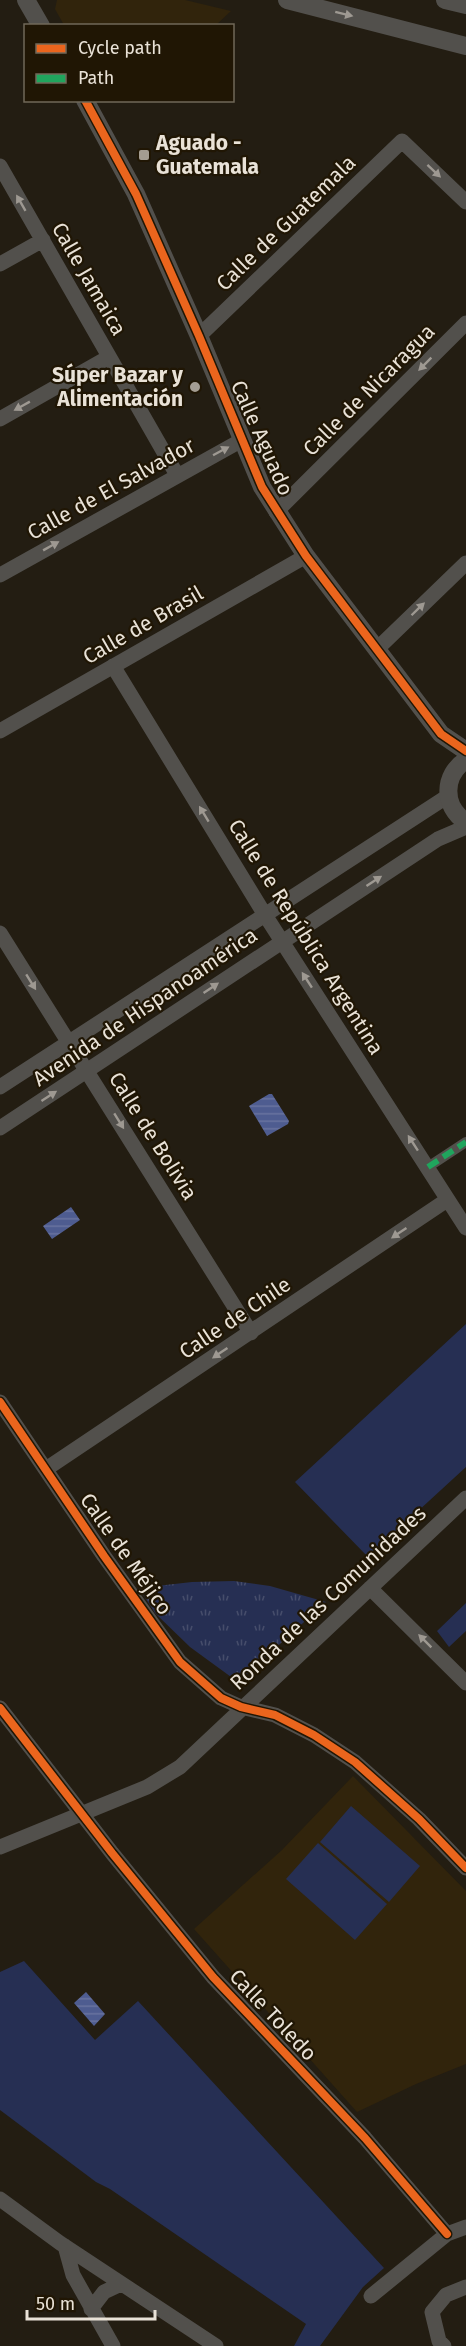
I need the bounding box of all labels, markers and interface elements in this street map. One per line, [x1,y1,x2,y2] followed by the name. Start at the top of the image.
[335,10,353,20] one-way arrow
[24,24,234,102] legend
[78,37,162,59] text: Cycle path
[78,67,114,89] text: Path
[155,130,259,180] place label: Aguado - Guatemala
[137,148,151,162] marker: Aguado - Guatemala
[211,150,361,296] street label: Calle de Guatemala
[427,164,441,178] one-way arrow
[16,195,27,211] one-way arrow
[46,218,132,340] street label: Calle Jamaica
[298,319,440,461] street label: Calle de Nicaragua
[418,357,432,371] one-way arrow
[52,362,183,412] place label: Súper Bazar y Alimentación
[225,376,299,500] street label: Calle Aguado
[188,380,202,394] marker: Súper Bazar y Alimentación
[14,401,30,412] one-way arrow
[23,432,199,546] street label: Calle de El Salvador
[213,446,230,456] one-way arrow
[43,541,60,551] one-way arrow
[78,580,208,670] street label: Calle de Brasil
[411,603,425,617] one-way arrow
[198,806,209,822] one-way arrow
[223,814,389,1060] street label: Calle de República Argentina
[366,876,382,887] one-way arrow
[28,922,262,1092] street label: Avenida de Hispanoamérica
[301,972,313,988] one-way arrow
[25,974,36,990] one-way arrow
[203,983,220,994] one-way arrow
[103,1067,203,1205] street label: Calle de Bolivia
[41,1091,57,1102] one-way arrow
[113,1112,124,1129] one-way arrow
[407,1135,418,1152] one-way arrow
[391,1227,407,1238] one-way arrow
[174,1271,296,1365] street label: Calle de Chile
[212,1348,228,1359] one-way arrow
[74,1488,178,1620] street label: Calle de Méjico
[225,1500,432,1696] street label: Ronda de las Comunidades
[418,1635,432,1649] one-way arrow
[224,1964,322,2066] street label: Calle Toledo
[27,2283,154,2321] scale bar
[36,2293,75,2315] text: 50 m

